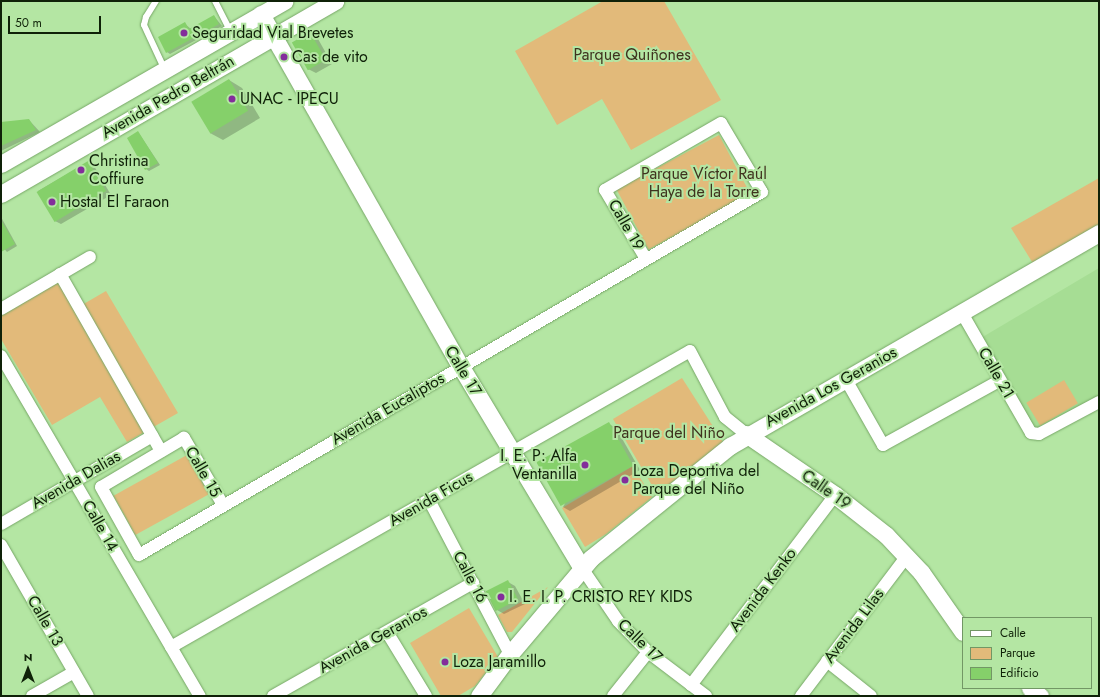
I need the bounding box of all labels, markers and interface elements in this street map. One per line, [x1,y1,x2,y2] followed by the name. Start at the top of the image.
[10,8,103,34] scale bar
[15,14,42,32] text: 50 m
[192,23,354,43] place label: Seguridad Vial Brevetes
[179,28,189,38] marker: Seguridad Vial Brevetes
[573,45,691,65] park label: Parque Quiñones
[292,47,368,67] place label: Cas de vito
[98,51,238,143] street label: Avenida Pedro Beltrán
[279,52,289,62] marker: Cas de vito
[240,89,339,109] place label: UNAC - IPECU
[227,94,237,104] marker: UNAC - IPECU
[89,151,149,189] place label: Christina Coffiure
[641,164,767,202] park label: Parque Víctor Raúl Haya de la Torre
[76,165,86,175] marker: Christina Coffiure
[60,192,169,212] place label: Hostal El Faraon
[604,196,648,254] street label: Calle 19
[47,197,57,207] marker: Hostal El Faraon
[441,343,485,399] street label: Calle 17
[762,343,900,431] street label: Avenida Los Geranios
[974,344,1018,402] street label: Calle 21
[328,369,448,449] street label: Avenida Eucaliptos
[613,423,725,443] park label: Parque del Niño
[181,443,225,501] street label: Calle 15
[500,446,577,484] place label: I. E. P: Alfa Ventanilla
[28,447,124,513] street label: Avenida Dalias
[580,460,590,470] marker: I. E. P: Alfa Ventanilla
[633,461,760,499] place label: Loza Deportiva del Parque del Niño
[798,466,854,514] street label: Calle 19
[386,467,476,531] street label: Avenida Ficus
[620,475,630,485] marker: Loza Deportiva del Parque del Niño
[78,497,122,555] street label: Calle 14
[725,544,801,636] street label: Avenida Kenko
[449,548,491,606] street label: Calle 16
[820,585,888,667] street label: Avenida Lilas
[509,587,693,607] place label: I. E. I. P. CRISTO REY KIDS
[23,592,67,650] street label: Calle 13
[496,592,506,602] marker: I. E. I. P. CRISTO REY KIDS
[316,602,430,678] street label: Avenida Geranios
[614,615,666,667] street label: Calle 17
[962,617,1092,689] legend
[1000,624,1026,642] text: Calle
[1000,644,1035,662] text: Parque
[8,649,48,689] north arrow
[24,649,32,665] text: N
[453,652,546,672] place label: Loza Jaramillo
[440,657,450,667] marker: Loza Jaramillo
[1000,664,1039,682] text: Edificio

